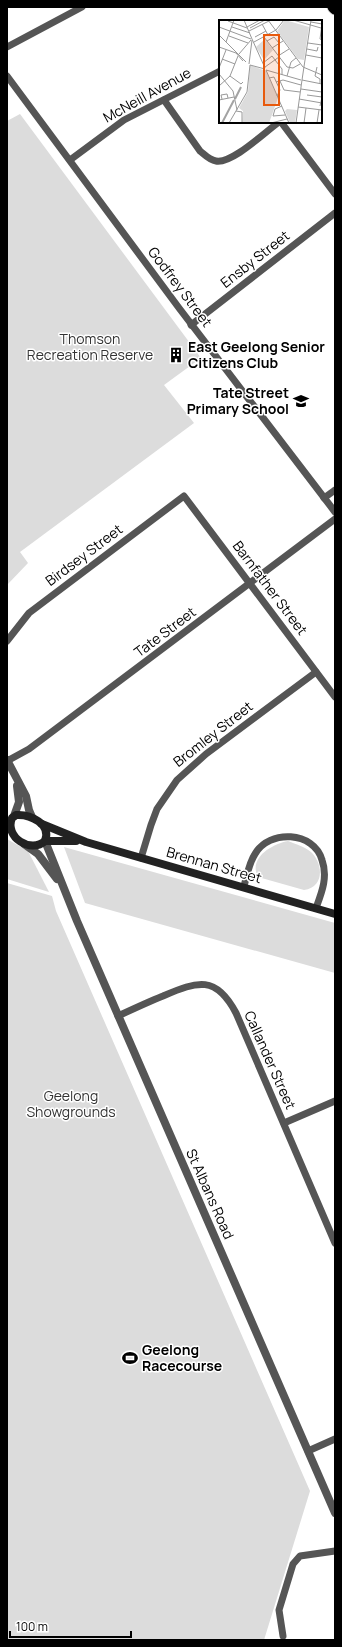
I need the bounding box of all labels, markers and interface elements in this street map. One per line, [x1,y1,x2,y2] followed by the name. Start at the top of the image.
[219,20,322,123] inset map
[99,63,194,127] street label: McNeill Avenue
[216,225,293,292] street label: Ensby Street
[144,243,217,331] street label: Godfrey Street
[27,329,153,364] park label: Thomson Recreation Reserve
[188,337,325,372] place label: East Geelong Senior Citizens Club
[167,346,185,364] building icon: East Geelong Senior Citizens Club
[187,383,289,418] place label: Tate Street Primary School
[292,392,310,410] school or university icon: Tate Street Primary School
[41,519,126,590] street label: Birdsey Street
[229,537,312,639] street label: Barnfather Street
[130,602,200,661] street label: Tate Street
[169,696,257,771] street label: Bromley Street
[164,842,264,887] street label: Brennan Street
[240,1008,301,1112] street label: Callander Street
[26,1086,116,1121] park label: Geelong Showgrounds
[182,1146,239,1242] street label: St Albans Road
[142,1340,222,1375] place label: Geelong Racecourse
[121,1349,139,1367] sports icon: Geelong Racecourse
[10,1613,131,1639] scale bar
[16,1618,48,1635] text: 100 m

